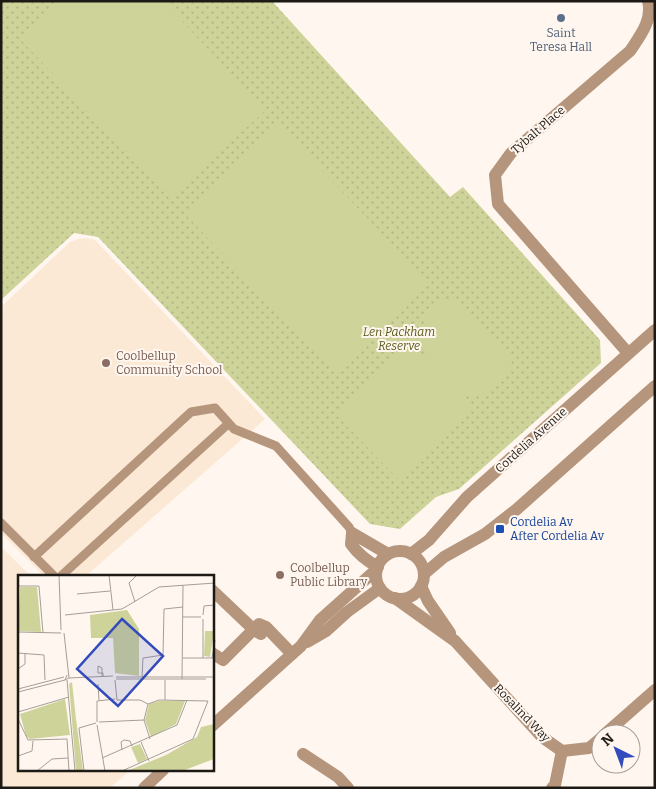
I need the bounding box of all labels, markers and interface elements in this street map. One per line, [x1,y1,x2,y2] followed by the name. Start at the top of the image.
[555,12,567,24] marker: Saint Teresa Hall
[530,26,593,54] place label: Saint Teresa Hall
[508,103,568,157] street label: Tybalt Place
[363,325,435,353] park label: Len Packham Reserve
[116,349,223,377] place label: Coolbellup Community School
[100,357,112,369] marker: Coolbellup Community School
[492,404,570,476] street label: Cordelia Avenue
[510,515,605,543] place label: Cordelia Av After Cordelia Av
[494,523,506,535] marker: Cordelia Av After Cordelia Av
[290,561,368,589] place label: Coolbellup Public Library
[274,569,286,581] marker: Coolbellup Public Library
[18,575,214,772] inset map
[491,681,553,745] street label: Rosalind Way
[591,724,641,774] north arrow
[598,730,617,750] text: N

